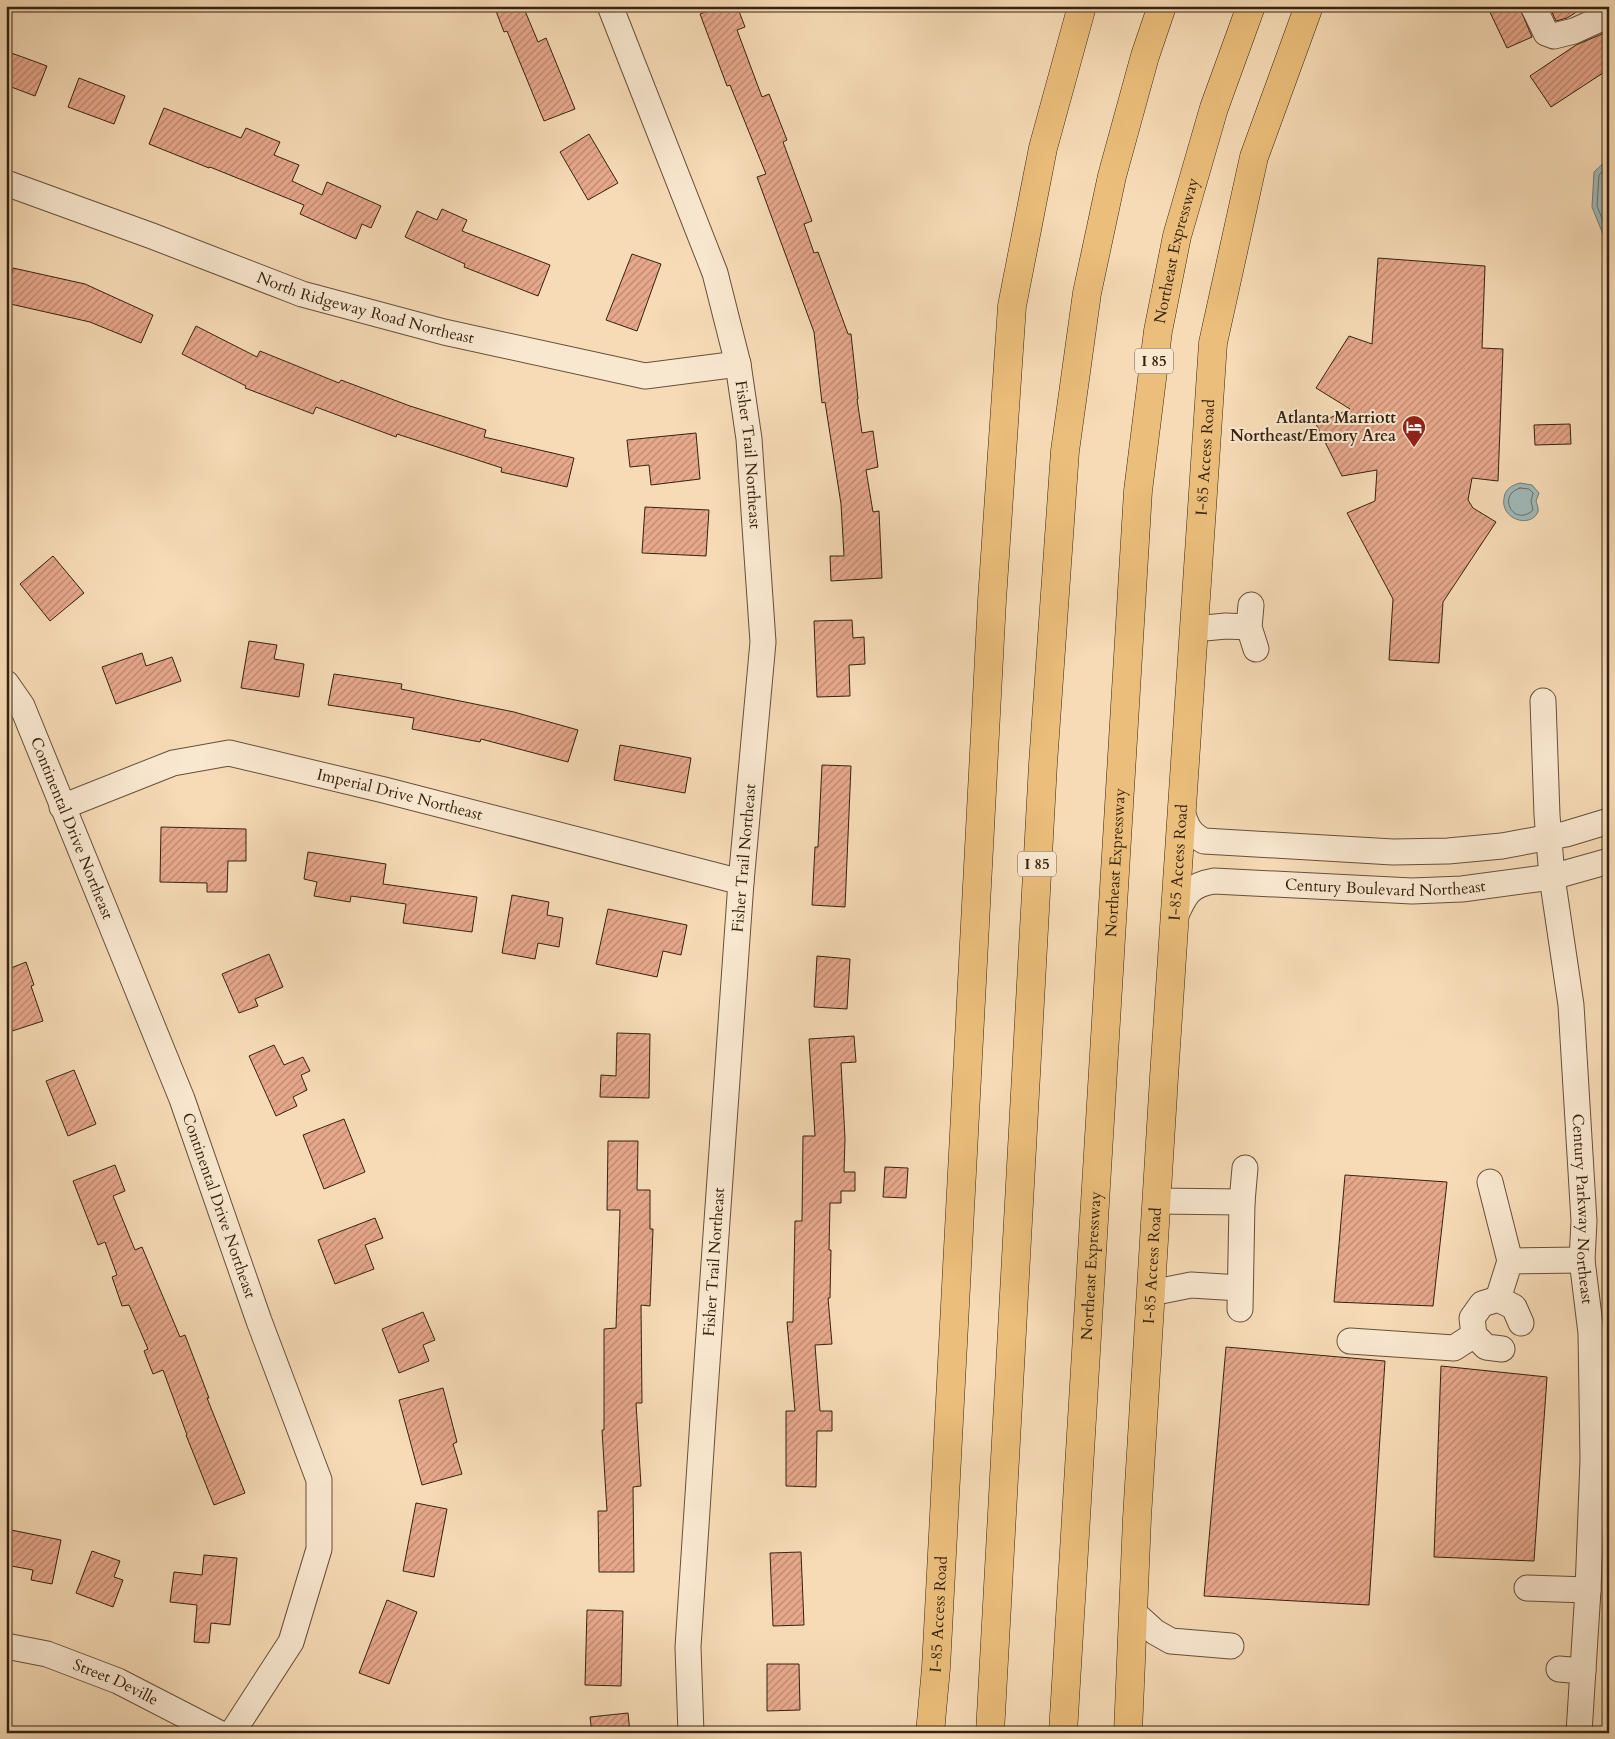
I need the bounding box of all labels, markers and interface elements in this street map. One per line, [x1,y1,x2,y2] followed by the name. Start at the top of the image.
[1149,175,1204,325] street label: Northeast Expressway
[253,267,476,349] street label: North Ridgeway Road Northeast
[1135,348,1173,374] road number: I 85
[730,379,766,530] street label: Fisher Trail Northeast
[1190,398,1220,516] street label: I-85 Access Road
[1230,407,1396,447] place label: Atlanta Marriott Northeast/Emory Area
[1401,414,1427,448] hotel icon: Atlanta Marriott Northeast/Emory Area
[25,734,119,923] street label: Continental Drive Northeast
[315,763,485,826] street label: Imperial Drive Northeast
[727,783,761,933] street label: Fisher Trail Northeast
[1100,787,1131,938] street label: Northeast Expressway
[1163,803,1193,921] street label: I-85 Access Road
[1018,852,1056,876] road number: I 85
[1284,874,1487,902] street label: Century Boulevard Northeast
[177,1110,261,1301] street label: Continental Drive Northeast
[1567,1113,1598,1305] street label: Century Parkway Northeast
[698,1187,730,1337] street label: Fisher Trail Northeast
[1076,1190,1107,1341] street label: Northeast Expressway
[1138,1206,1167,1325] street label: I-85 Access Road
[925,1555,953,1674] street label: I-85 Access Road
[70,1654,162,1711] street label: Street Deville

